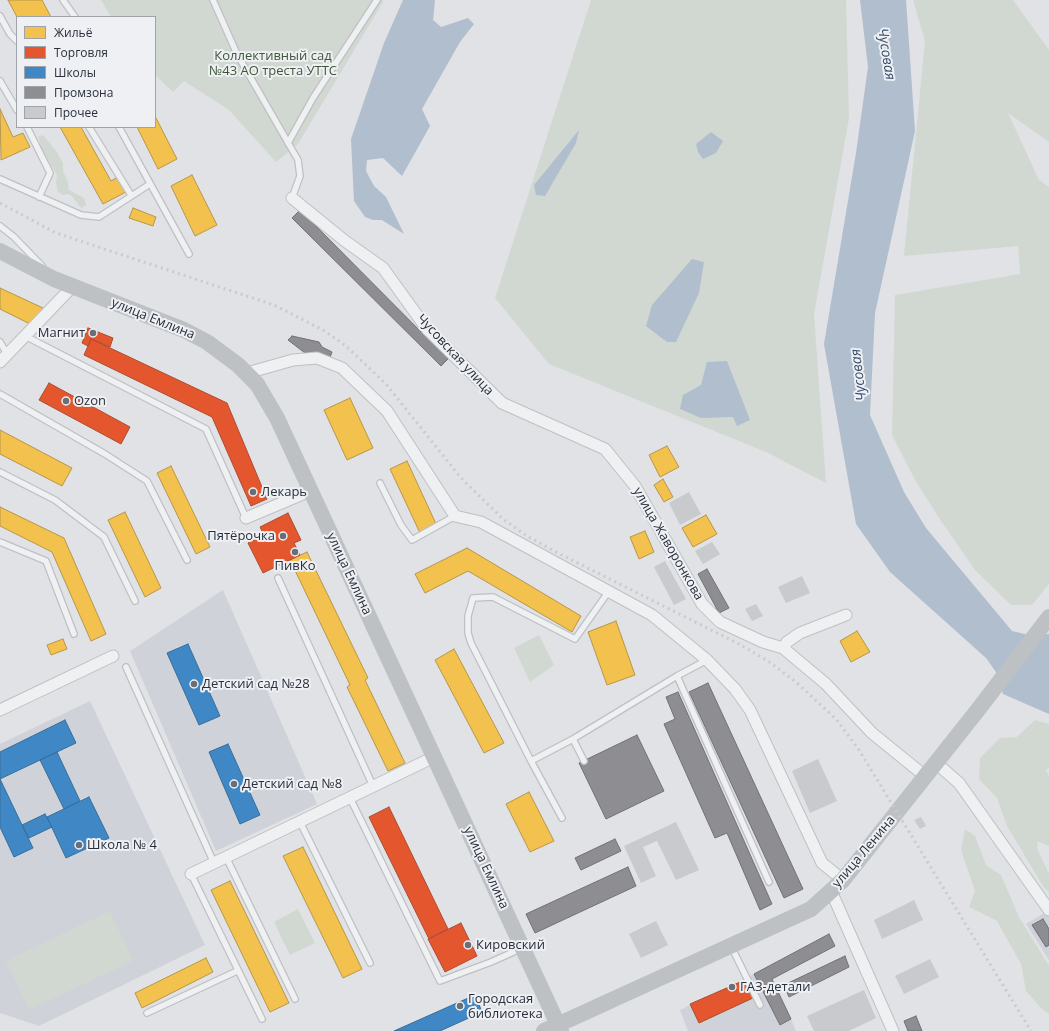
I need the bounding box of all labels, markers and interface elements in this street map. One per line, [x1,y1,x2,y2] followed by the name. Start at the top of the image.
[16,16,156,128] legend
[54,24,92,41] text: Жильё
[874,27,898,81] water label: Чусовая
[54,44,108,61] text: Торговля
[209,48,337,79] park label: Коллективный сад №43 АО треста УТТС
[54,64,96,81] text: Школы
[54,84,113,101] text: Промзона
[54,104,98,121] text: Прочее
[109,295,197,343] street label: улица Емлина
[413,311,497,399] street label: Чусовская улица
[38,325,85,341] place label: Магнит
[88,328,98,338] marker: Магнит
[847,348,871,402] water label: Чусовая
[74,393,106,409] place label: Ozon
[61,396,71,406] marker: Ozon
[261,484,307,500] place label: Лекарь
[629,485,707,603] street label: улица Жаворонкова
[248,487,258,497] marker: Лекарь
[207,528,275,544] place label: Пятёрочка
[323,530,375,618] street label: улица Емлина
[278,531,288,541] marker: Пятёрочка
[290,547,300,557] marker: ПивКо
[275,558,315,574] place label: ПивКо
[202,676,310,692] place label: Детский сад №28
[189,679,199,689] marker: Детский сад №28
[242,776,342,792] place label: Детский сад №8
[229,779,239,789] marker: Детский сад №8
[829,813,899,891] street label: улица Ленина
[460,824,512,912] street label: улица Емлина
[87,837,157,853] place label: Школа № 4
[74,840,84,850] marker: Школа № 4
[476,937,545,953] place label: Кировский
[463,940,473,950] marker: Кировский
[740,979,811,995] place label: ГАЗ-детали
[727,982,737,992] marker: ГАЗ-детали
[468,991,543,1022] place label: Городская библиотека
[455,1001,465,1011] marker: Городская библиотека

